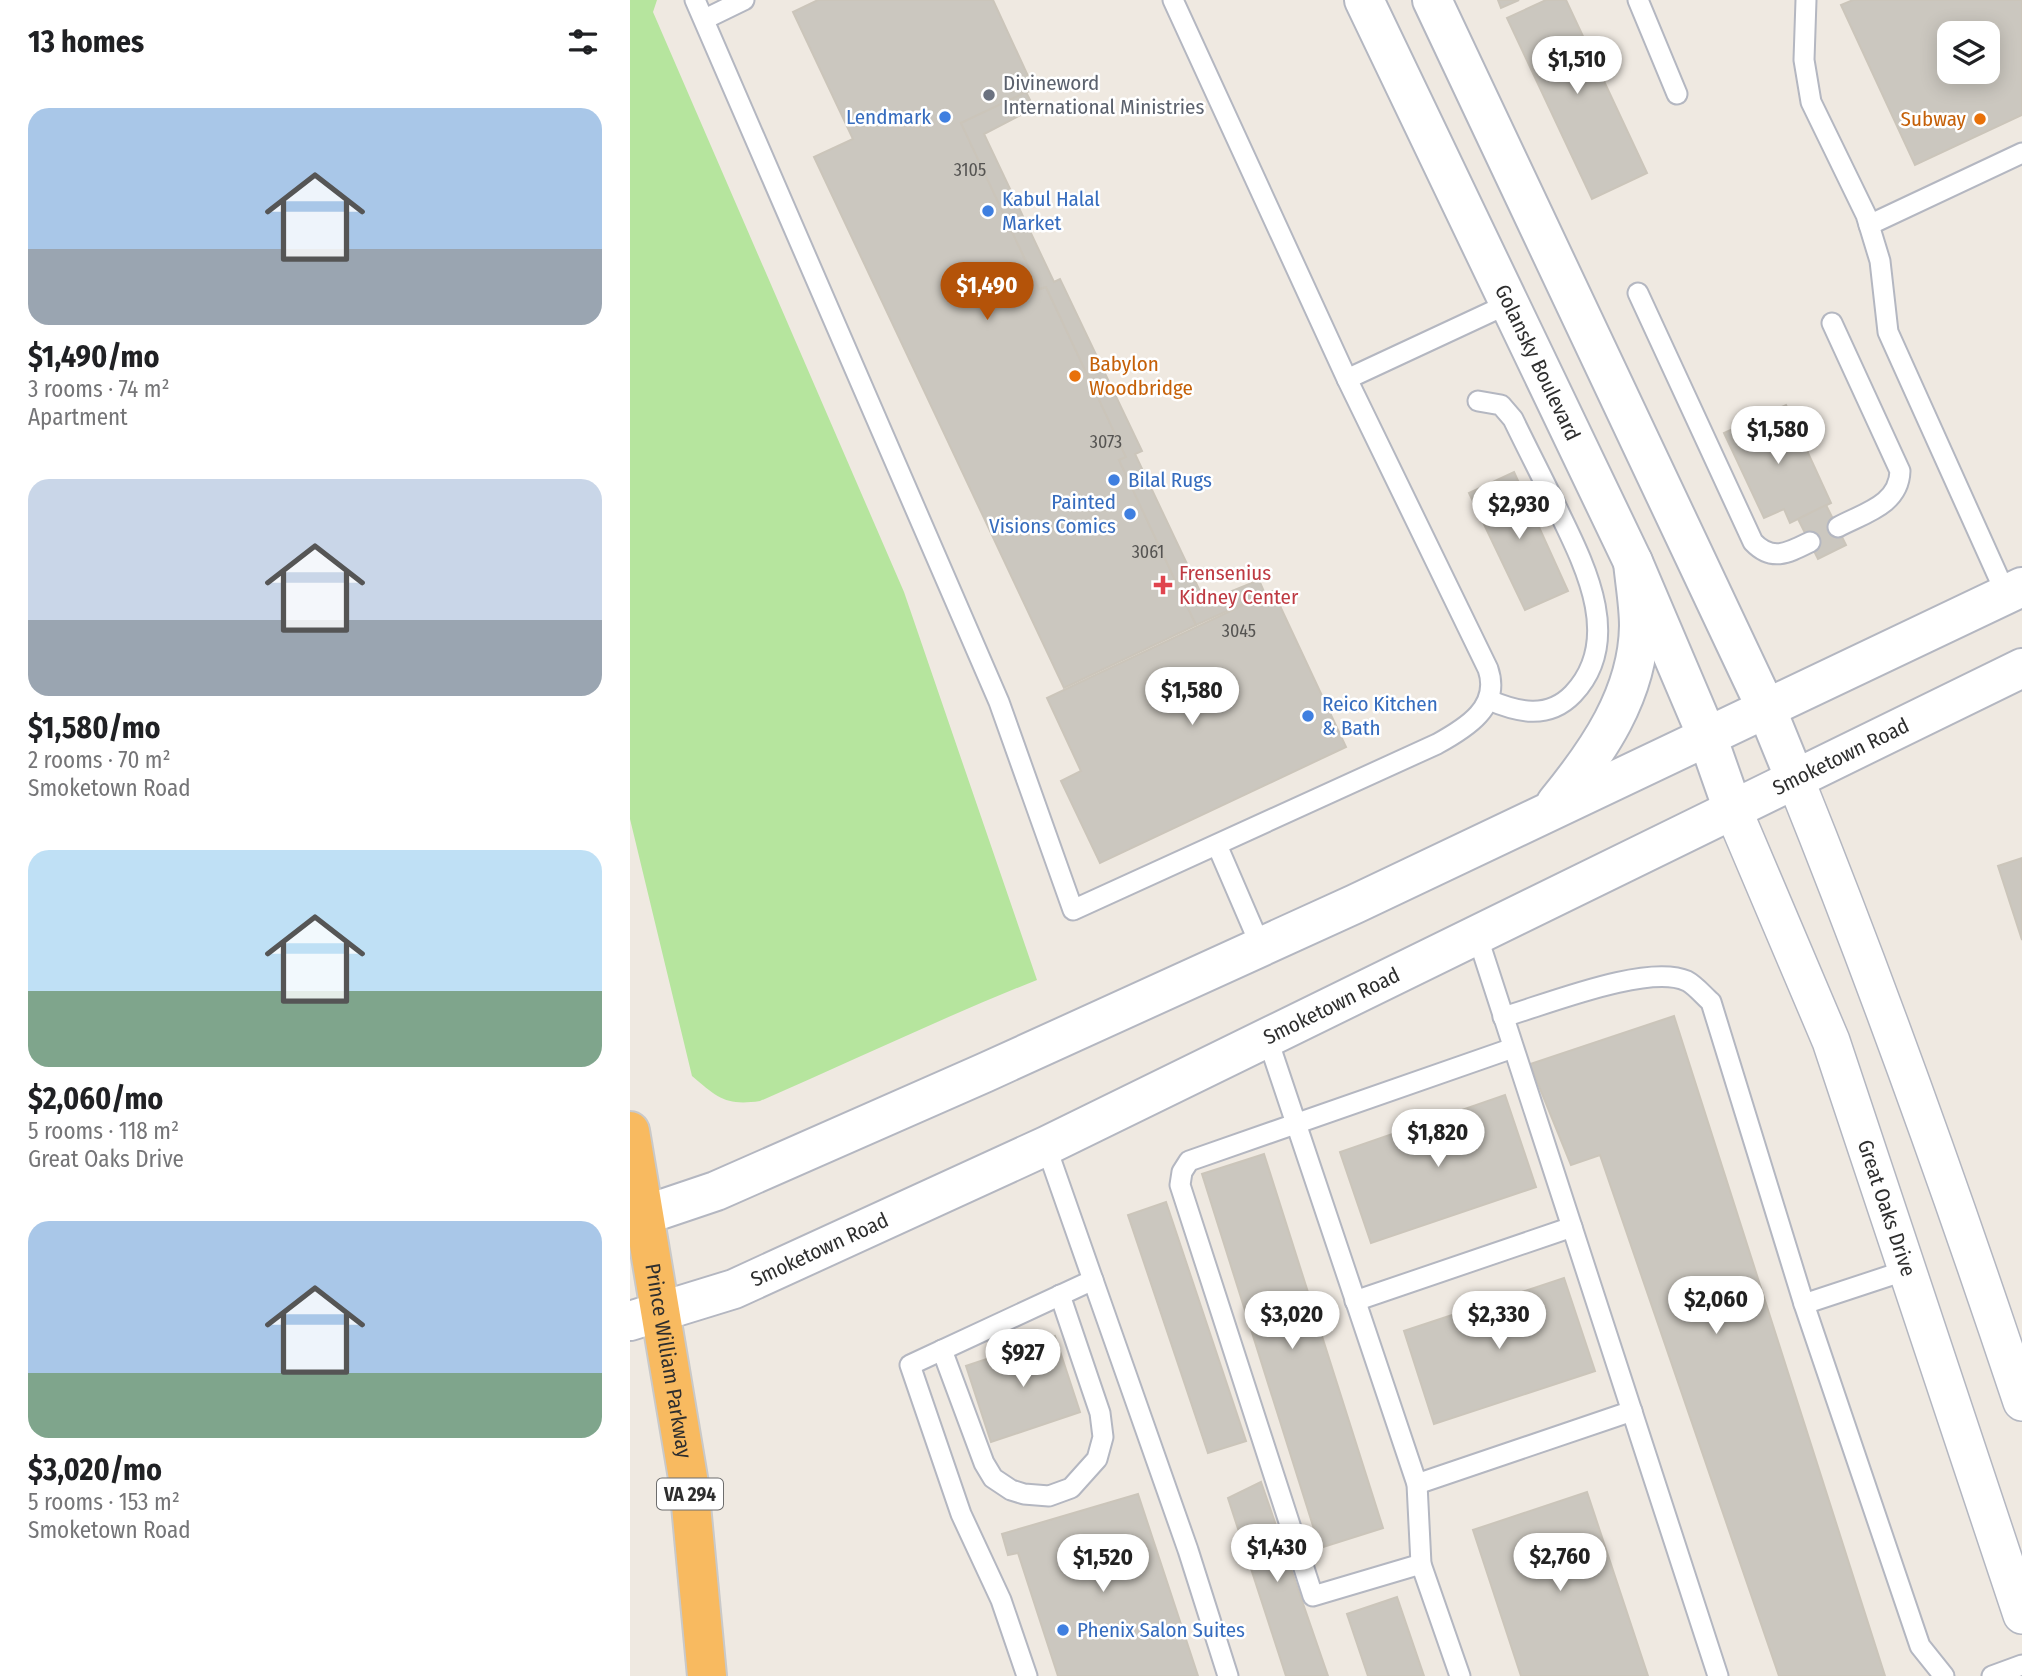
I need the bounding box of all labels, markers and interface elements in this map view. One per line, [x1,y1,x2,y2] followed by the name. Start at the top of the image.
[1937,21,2000,84] map controls
[1937,21,2000,84] button: layers
[564,23,602,61] icon: filters
[28,24,144,60] text: 13 homes
[1520,36,1634,96] pin: $1,510
[1548,45,1606,73] text: $1,510
[1003,70,1204,120] place label: Divineword International Ministries
[981,87,997,103] marker: Divineword International Ministries
[846,104,931,130] place label: Lendmark
[1901,106,1967,132] place label: Subway
[937,109,953,125] marker: Lendmark
[1972,111,1988,127] marker: Subway
[252,154,378,280] icon: home
[954,159,986,181] house number: 3105
[1002,186,1100,236] place label: Kabul Halal Market
[980,203,996,219] marker: Kabul Halal Market
[930,262,1044,322] pin: $1,490
[957,271,1017,299] text: $1,490
[1489,280,1586,445] street label: Golansky Boulevard
[28,339,160,375] text: $1,490/mo
[1089,351,1193,401] place label: Babylon Woodbridge
[1067,368,1083,384] marker: Babylon Woodbridge
[28,375,170,403] text: 3 rooms · 74 m²
[28,403,128,431] text: Apartment
[1721,406,1835,466] pin: $1,580
[1747,415,1809,443] text: $1,580
[1090,431,1122,453] house number: 3073
[1128,467,1212,493] place label: Bilal Rugs
[1106,472,1122,488] marker: Bilal Rugs
[1462,482,1576,541] pin: $2,930
[989,489,1116,539] place label: Painted Visions Comics
[1488,490,1550,518] text: $2,930
[1122,506,1138,522] marker: Painted Visions Comics
[252,525,378,651] icon: home
[1132,541,1164,563] house number: 3061
[1179,560,1299,610] place label: Frensenius Kidney Center
[1153,575,1173,595] marker: Frensenius Kidney Center
[1222,620,1256,642] house number: 3045
[1135,668,1249,727] pin: $1,580
[1161,676,1223,704] text: $1,580
[1322,691,1438,741] place label: Reico Kitchen & Bath
[1300,708,1316,724] marker: Reico Kitchen & Bath
[28,710,161,746] text: $1,580/mo
[1768,712,1913,801] street label: Smoketown Road
[28,746,171,774] text: 2 rooms · 70 m²
[28,774,191,802] text: Smoketown Road
[252,896,378,1022] icon: home
[1259,962,1404,1050] street label: Smoketown Road
[28,1081,163,1117] text: $2,060/mo
[1381,1110,1495,1169] pin: $1,820
[28,1117,179,1145] text: 5 rooms · 118 m²
[1408,1118,1468,1146] text: $1,820
[1852,1136,1921,1280] street label: Great Oaks Drive
[28,1145,184,1173] text: Great Oaks Drive
[747,1207,893,1293] street label: Smoketown Road
[639,1261,698,1461] street label: Prince William Parkway
[252,1267,378,1393] icon: home
[1659,1276,1773,1336] pin: $2,060
[1684,1285,1748,1313] text: $2,060
[1235,1292,1349,1351] pin: $3,020
[1442,1292,1556,1351] pin: $2,330
[1261,1300,1323,1328] text: $3,020
[1468,1300,1530,1328] text: $2,330
[982,1330,1064,1389] pin: $927
[1002,1338,1045,1366] text: $927
[28,1452,162,1488] text: $3,020/mo
[657,1478,723,1510] road number: VA 294
[28,1488,180,1516] text: 5 rooms · 153 m²
[28,1516,191,1544] text: Smoketown Road
[1220,1524,1334,1584] pin: $1,430
[1247,1533,1307,1561] text: $1,430
[1046,1534,1160,1594] pin: $1,520
[1503,1534,1617,1593] pin: $2,760
[1529,1542,1591,1570] text: $2,760
[1073,1543,1133,1571] text: $1,520
[1077,1617,1245,1643] place label: Phenix Salon Suites
[1055,1622,1071,1638] marker: Phenix Salon Suites

